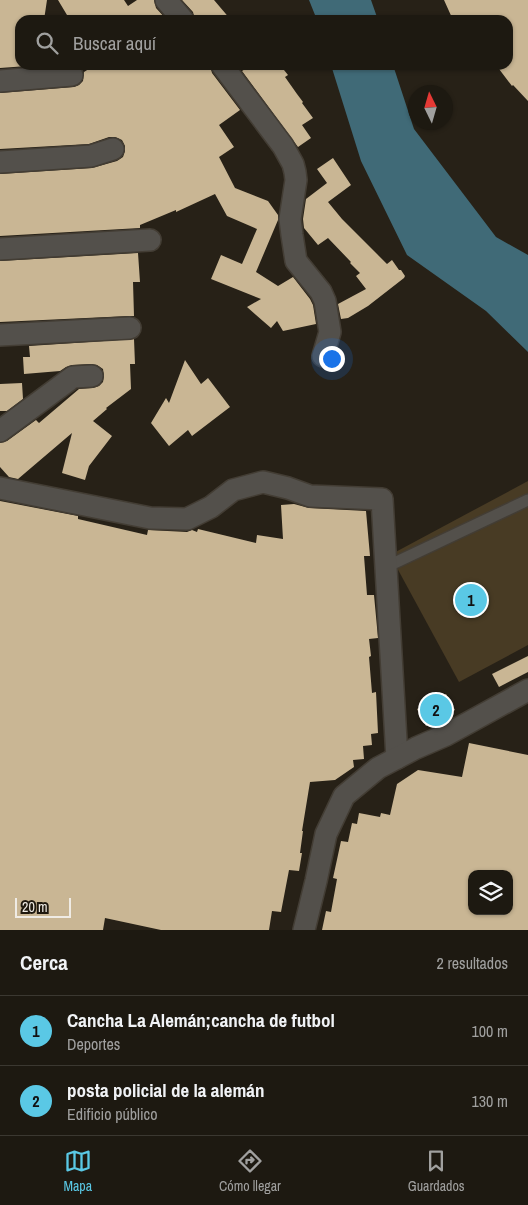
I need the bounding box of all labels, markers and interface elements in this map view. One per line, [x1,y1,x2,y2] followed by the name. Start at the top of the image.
[15,15,513,70] search box
[33,29,61,57] icon: search
[73,30,156,56] text: Buscar aquí
[408,85,453,130] north arrow
[319,346,345,372] your location
[455,581,487,619] pin: 1
[420,691,452,729] pin: 2
[468,870,513,915] map controls
[468,870,513,915] button: layers
[15,895,71,918] scale bar
[22,898,48,916] text: 20 m
[20,948,68,977] text: Cerca
[437,952,508,974] text: 2 resultados
[67,1007,335,1033] text: Cancha La Alemán;cancha de futbol
[32,1020,40,1042] text: 1
[472,1020,508,1042] text: 100 m
[67,1033,120,1055] text: Deportes
[67,1077,264,1103] text: posta policial de la alemán
[32,1090,40,1112] text: 2
[472,1090,508,1112] text: 130 m
[67,1103,157,1125] text: Edificio público
[63,1147,92,1195] tab: Mapa
[219,1147,281,1195] tab: Cómo llegar
[408,1147,465,1195] tab: Guardados

